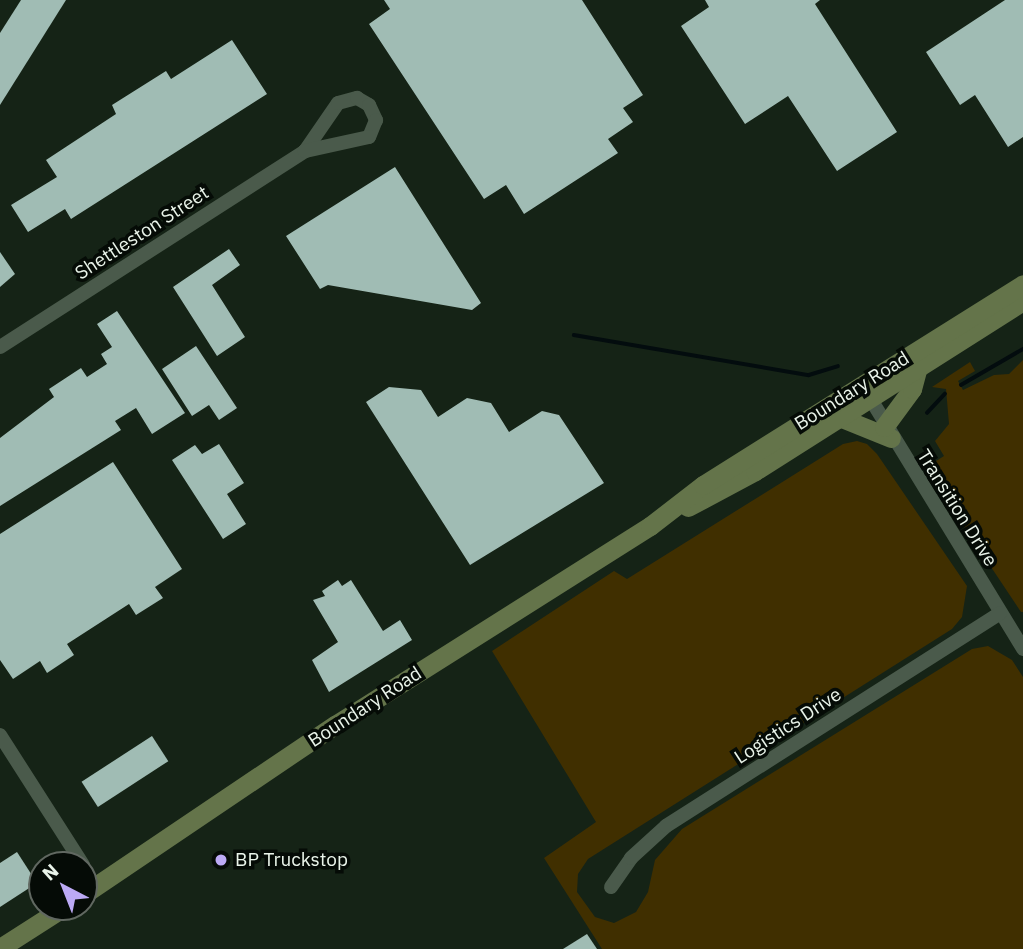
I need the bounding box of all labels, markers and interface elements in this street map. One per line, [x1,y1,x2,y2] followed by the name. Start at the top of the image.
[71,181,213,285] street label: Shettleston Street
[791,347,913,435] street label: Boundary Road
[912,445,1002,571] street label: Transition Drive
[304,662,426,752] street label: Boundary Road
[730,683,846,769] street label: Logistics Drive
[235,849,348,871] place label: BP Truckstop
[28,851,98,921] north arrow
[213,852,229,868] marker: BP Truckstop
[37,858,63,885] text: N

